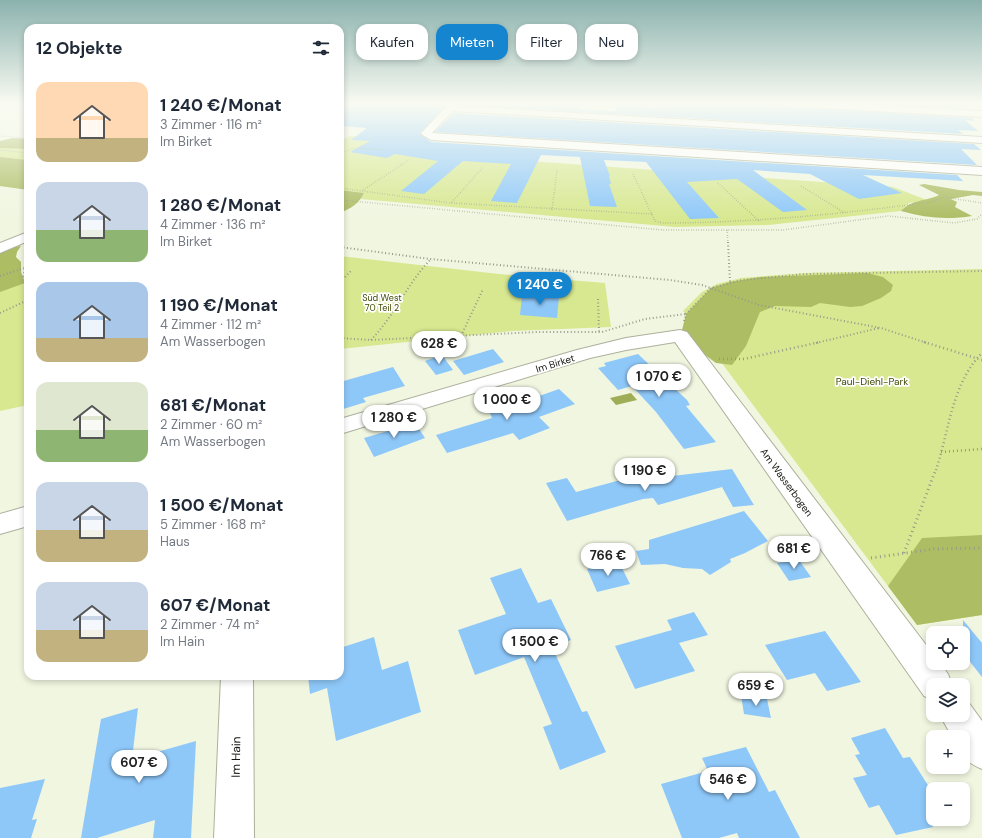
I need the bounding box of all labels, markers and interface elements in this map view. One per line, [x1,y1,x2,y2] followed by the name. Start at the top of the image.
[356,24,428,60] chip: Kaufen
[436,24,508,60] chip: Mieten
[516,24,577,60] chip: Filter
[585,24,638,60] chip: Neu
[36,37,123,59] text: 12 Objekte
[310,37,332,59] icon: filters
[160,94,282,116] text: 1 240 €/Monat
[68,98,116,146] icon: home
[160,116,262,133] text: 3 Zimmer · 116 m²
[160,133,212,150] text: Im Birket
[160,194,281,216] text: 1 280 €/Monat
[68,198,116,246] icon: home
[160,216,266,233] text: 4 Zimmer · 136 m²
[160,233,212,250] text: Im Birket
[503,272,577,306] pin: 1 240 €
[517,276,563,293] text: 1 240 €
[362,292,402,314] park label: Süd West 70 Teil 2
[160,294,278,316] text: 1 190 €/Monat
[68,298,116,346] icon: home
[160,316,261,333] text: 4 Zimmer · 112 m²
[411,331,467,365] pin: 628 €
[160,333,265,350] text: Am Wasserbogen
[420,335,458,352] text: 628 €
[534,351,576,376] street label: Im Birket
[622,364,696,398] pin: 1 070 €
[636,368,682,385] text: 1 070 €
[836,375,908,388] park label: Paul-Diehl-Park
[470,387,544,421] pin: 1 000 €
[483,391,531,408] text: 1 000 €
[160,394,266,416] text: 681 €/Monat
[68,398,116,446] icon: home
[357,405,431,439] pin: 1 280 €
[371,409,417,426] text: 1 280 €
[160,416,262,433] text: 2 Zimmer · 60 m²
[160,433,265,450] text: Am Wasserbogen
[758,446,816,519] street label: Am Wasserbogen
[608,458,682,492] pin: 1 190 €
[623,462,667,479] text: 1 190 €
[160,494,283,516] text: 1 500 €/Monat
[68,498,116,546] icon: home
[160,516,266,533] text: 5 Zimmer · 168 m²
[160,533,190,550] text: Haus
[766,536,822,570] pin: 681 €
[777,540,811,557] text: 681 €
[580,543,636,577] pin: 766 €
[590,547,626,564] text: 766 €
[160,594,270,616] text: 607 €/Monat
[68,598,116,646] icon: home
[160,616,259,633] text: 2 Zimmer · 74 m²
[926,626,970,826] map controls
[926,626,970,670] button: locate
[498,629,572,663] pin: 1 500 €
[160,633,205,650] text: Im Hain
[511,633,559,650] text: 1 500 €
[728,673,784,707] pin: 659 €
[737,677,775,694] text: 659 €
[926,678,970,722] button: layers
[926,730,970,774] button: +
[228,736,244,778] street label: Im Hain
[111,750,167,784] pin: 607 €
[120,754,158,771] text: 607 €
[700,767,756,801] pin: 546 €
[709,771,747,788] text: 546 €
[926,782,970,826] button: −

